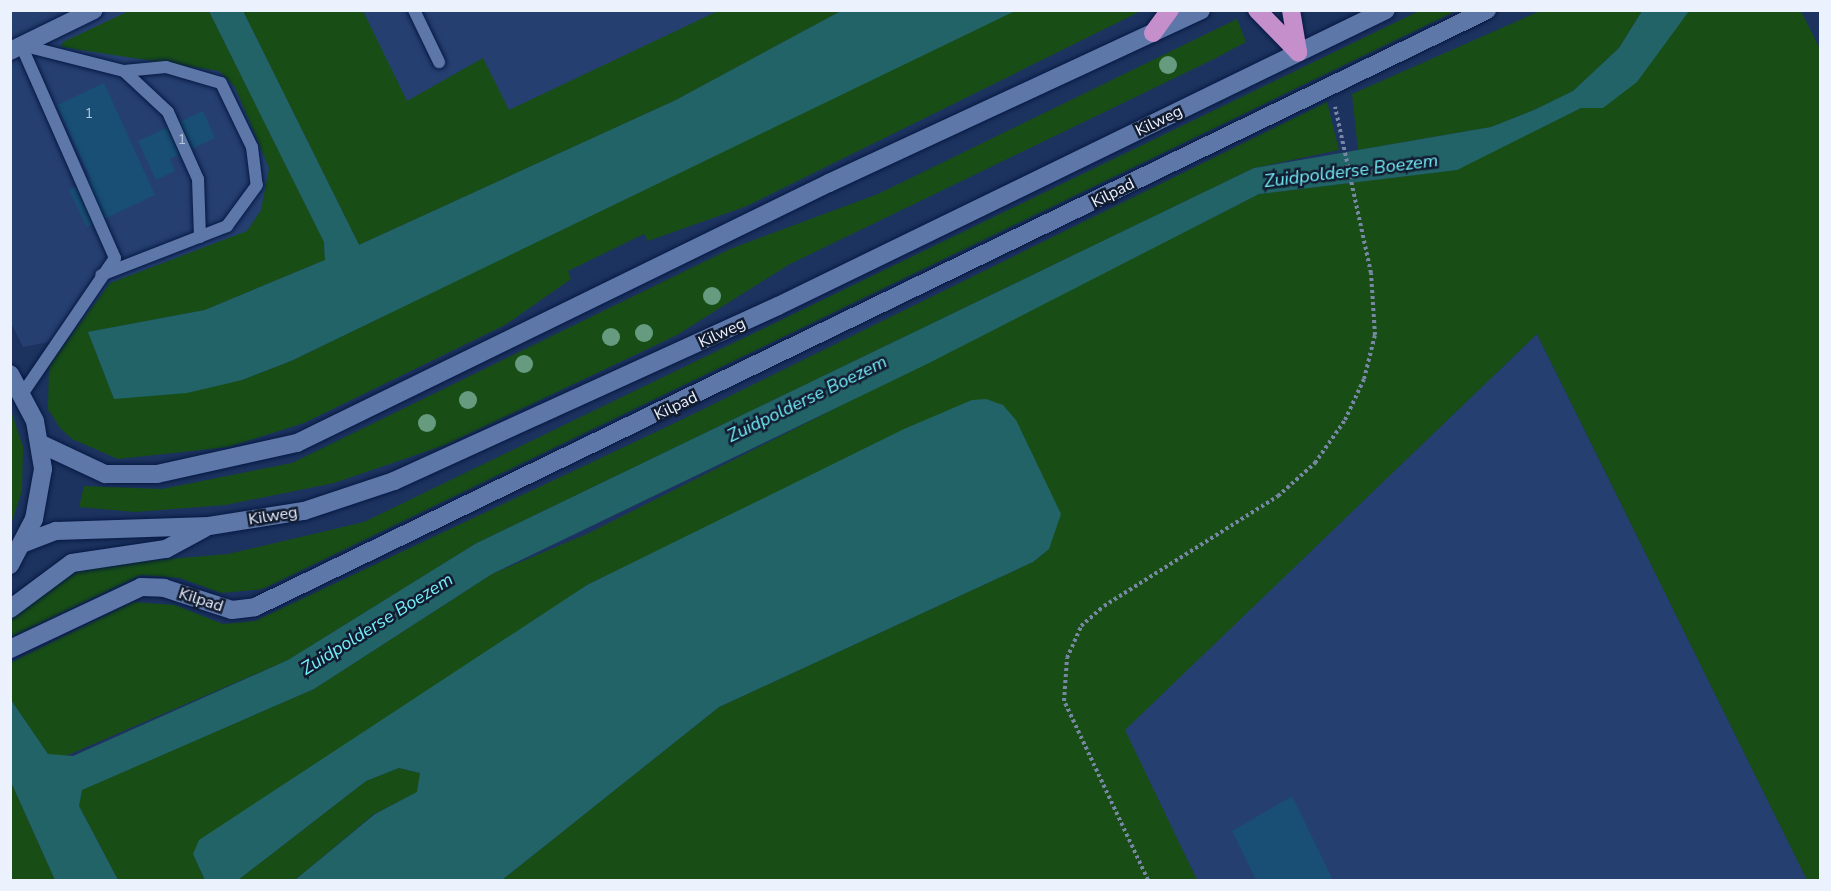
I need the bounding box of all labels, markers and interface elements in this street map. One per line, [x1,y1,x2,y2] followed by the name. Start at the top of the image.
[1133,102,1185,140] street label: Kilweg
[85,106,93,122] house number: 1
[178,132,186,148] house number: 1
[1263,150,1439,192] water label: Zuidpolderse Boezem
[1088,174,1138,212] street label: Kilpad
[696,314,748,352] street label: Kilweg
[724,351,890,447] water label: Zuidpolderse Boezem
[651,387,701,425] street label: Kilpad
[247,503,299,529] street label: Kilweg
[297,568,457,680] water label: Zuidpolderse Boezem
[176,584,226,616] street label: Kilpad

